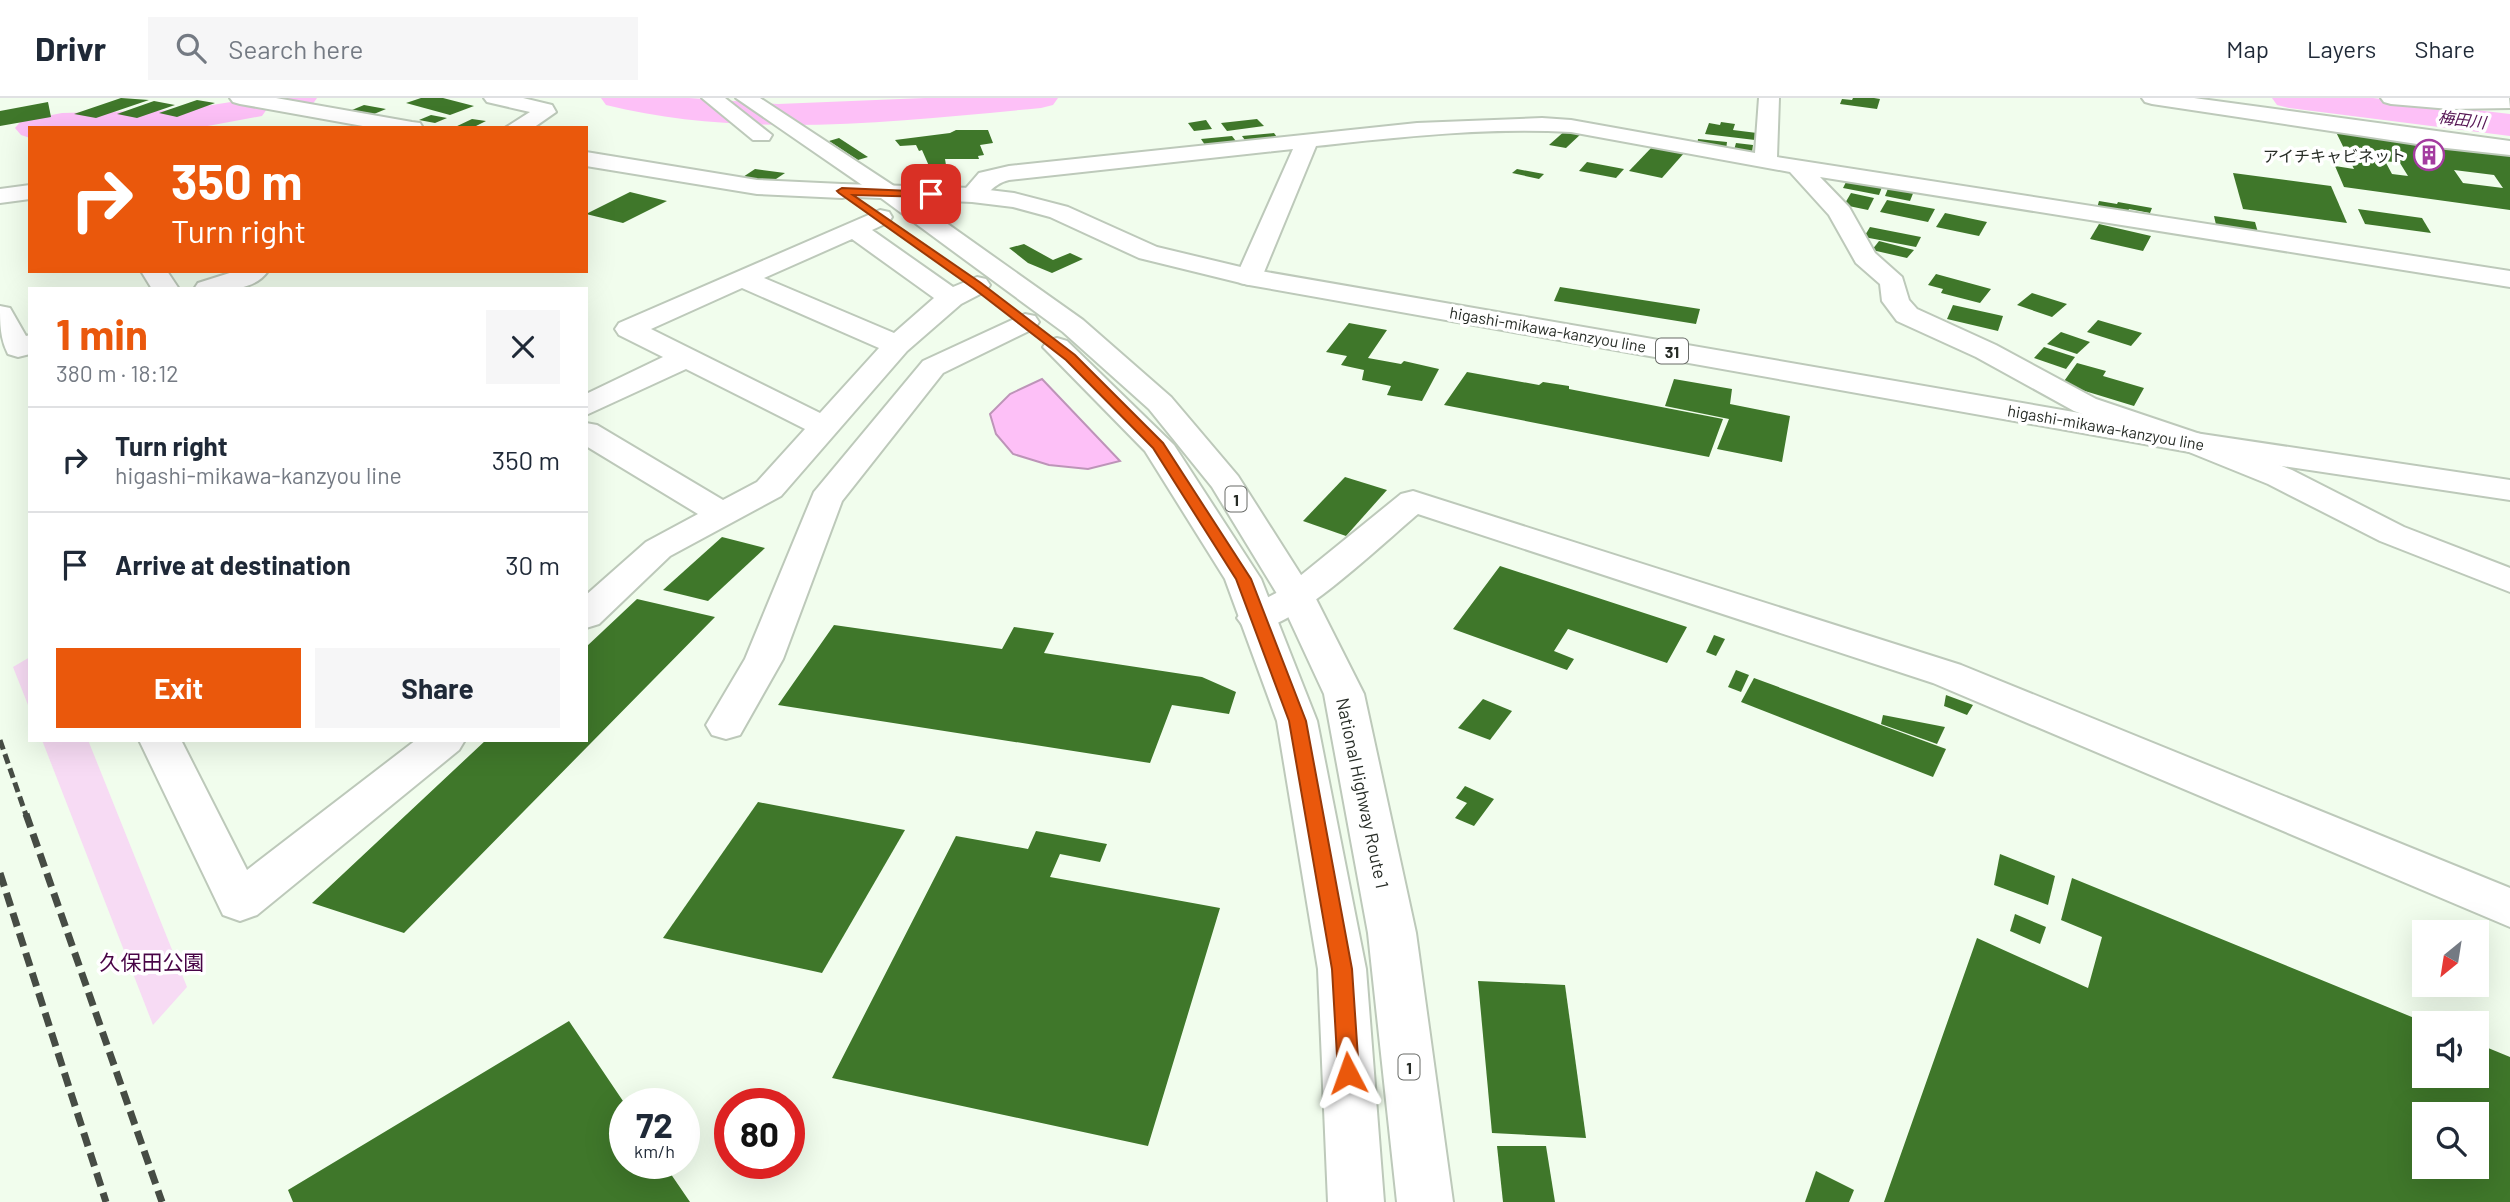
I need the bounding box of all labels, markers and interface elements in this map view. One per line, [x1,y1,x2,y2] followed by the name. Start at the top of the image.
[148,17,638,80] search box
[35,28,106,68] text: Drivr
[172,29,210,67] icon: search
[228,33,363,64] text: Search here
[2226,34,2269,63] text: Map
[2307,34,2376,63] text: Layers
[2414,34,2475,63] text: Share
[2437,107,2489,132] water label: 梅田川
[2412,138,2446,172] building icon: アイチキャビネット
[2263,146,2406,165] place label: アイチキャビネット
[171,151,303,210] text: 350 m
[56,154,147,245] icon: right
[901,164,961,224] pin
[912,175,950,213] icon: arrive
[171,211,306,249] text: Turn right
[1448,302,1648,356] street label: higashi-mikawa-kanzyou line
[56,308,148,358] text: 1 min
[486,310,560,384] button: close
[1656,339,1688,364] road number: 31
[56,359,179,387] text: 380 m · 18:12
[2006,400,2206,454] street label: higashi-mikawa-kanzyou line
[115,430,228,461] text: Turn right
[56,441,94,479] icon: right
[492,444,560,475] text: 350 m
[115,461,402,489] text: higashi-mikawa-kanzyou line
[1226,486,1246,512] road number: 1
[56,546,94,584] icon: arrive
[115,549,351,580] text: Arrive at destination
[505,549,560,580] text: 30 m
[56,648,301,728] button: Exit
[315,648,560,728] button: Share
[1332,696,1394,890] street label: National Highway Route 1
[2412,920,2488,998] north arrow
[2412,920,2489,1179] map controls
[100,949,205,974] park label: 久保田公園
[2412,1011,2489,1088] button: sound
[1311,1036,1385,1110] position arrow
[1398,1054,1420,1079] road number: 1
[714,1088,805,1179] speed limit sign: 80
[2412,1102,2489,1179] button: search
[636,1103,673,1145] text: 72
[634,1140,675,1162] text: km/h

